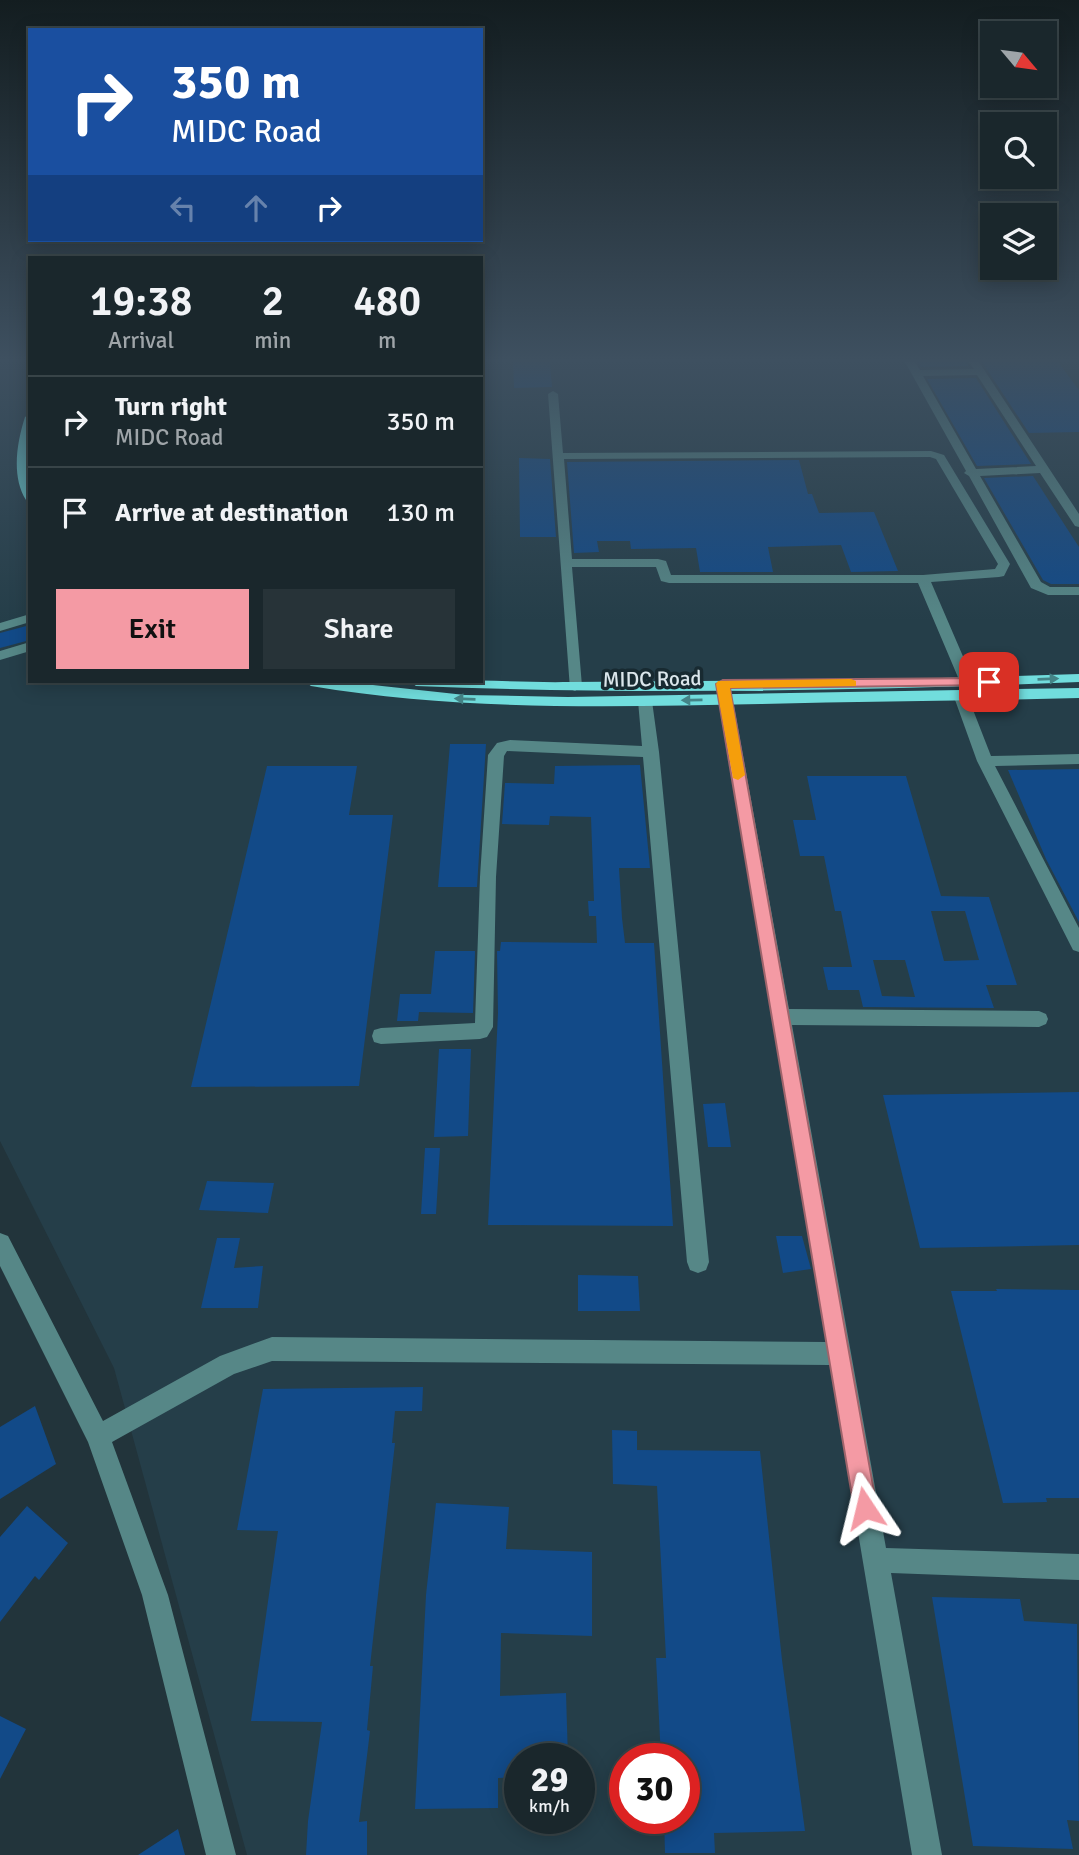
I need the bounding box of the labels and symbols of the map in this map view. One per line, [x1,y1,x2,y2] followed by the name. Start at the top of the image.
[980,21,1057,98] north arrow
[959,652,1019,712] pin
[602,665,702,693] street label: MIDC Road
[1037,674,1059,685] one-way arrow
[454,694,476,705] one-way arrow
[681,695,703,706] one-way arrow
[828,1471,902,1545] position arrow
[609,1743,700,1834] speed limit sign: 30

